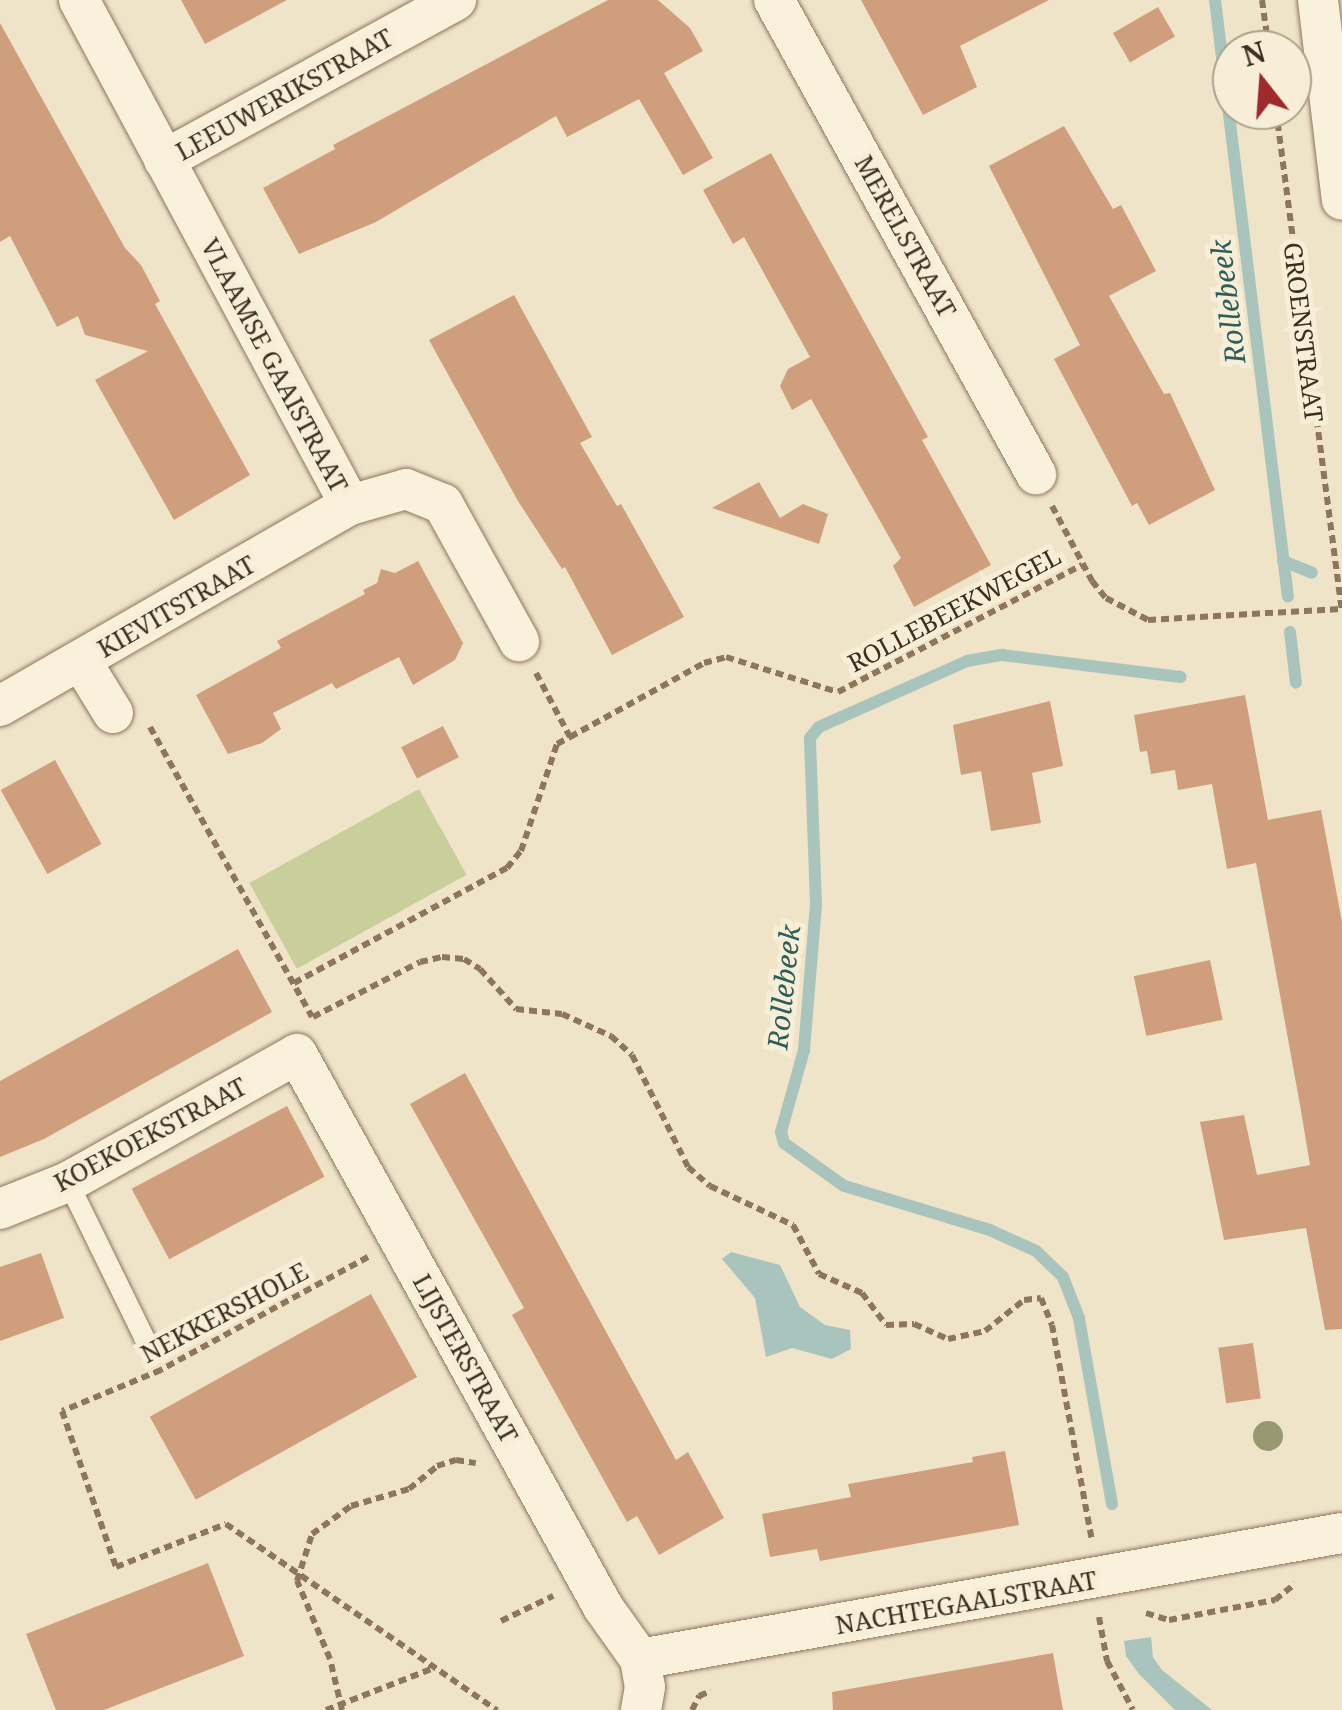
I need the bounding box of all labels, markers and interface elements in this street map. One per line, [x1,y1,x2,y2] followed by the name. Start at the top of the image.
[170,22,398,166] street label: LEEUWERIKSTRAAT
[1212,30,1312,130] north arrow
[1238,32,1270,75] text: N
[849,150,963,322] street label: MERELSTRAAT
[195,233,355,497] street label: VLAAMSE GAAISTRAAT
[1203,238,1251,366] water label: Rollebeek
[1278,240,1330,424] street label: GROENSTRAAT
[842,540,1066,678] street label: ROLLEBEEKWEGEL
[92,549,260,663] street label: KIEVITSTRAAT
[760,923,806,1051] water label: Rollebeek
[49,1071,251,1197] street label: KOEKOEKSTRAAT
[135,1255,313,1369] street label: NEKKERSHOLE
[407,1269,525,1447] street label: LIJSTERSTRAAT
[833,1564,1099,1640] street label: NACHTEGAALSTRAAT

